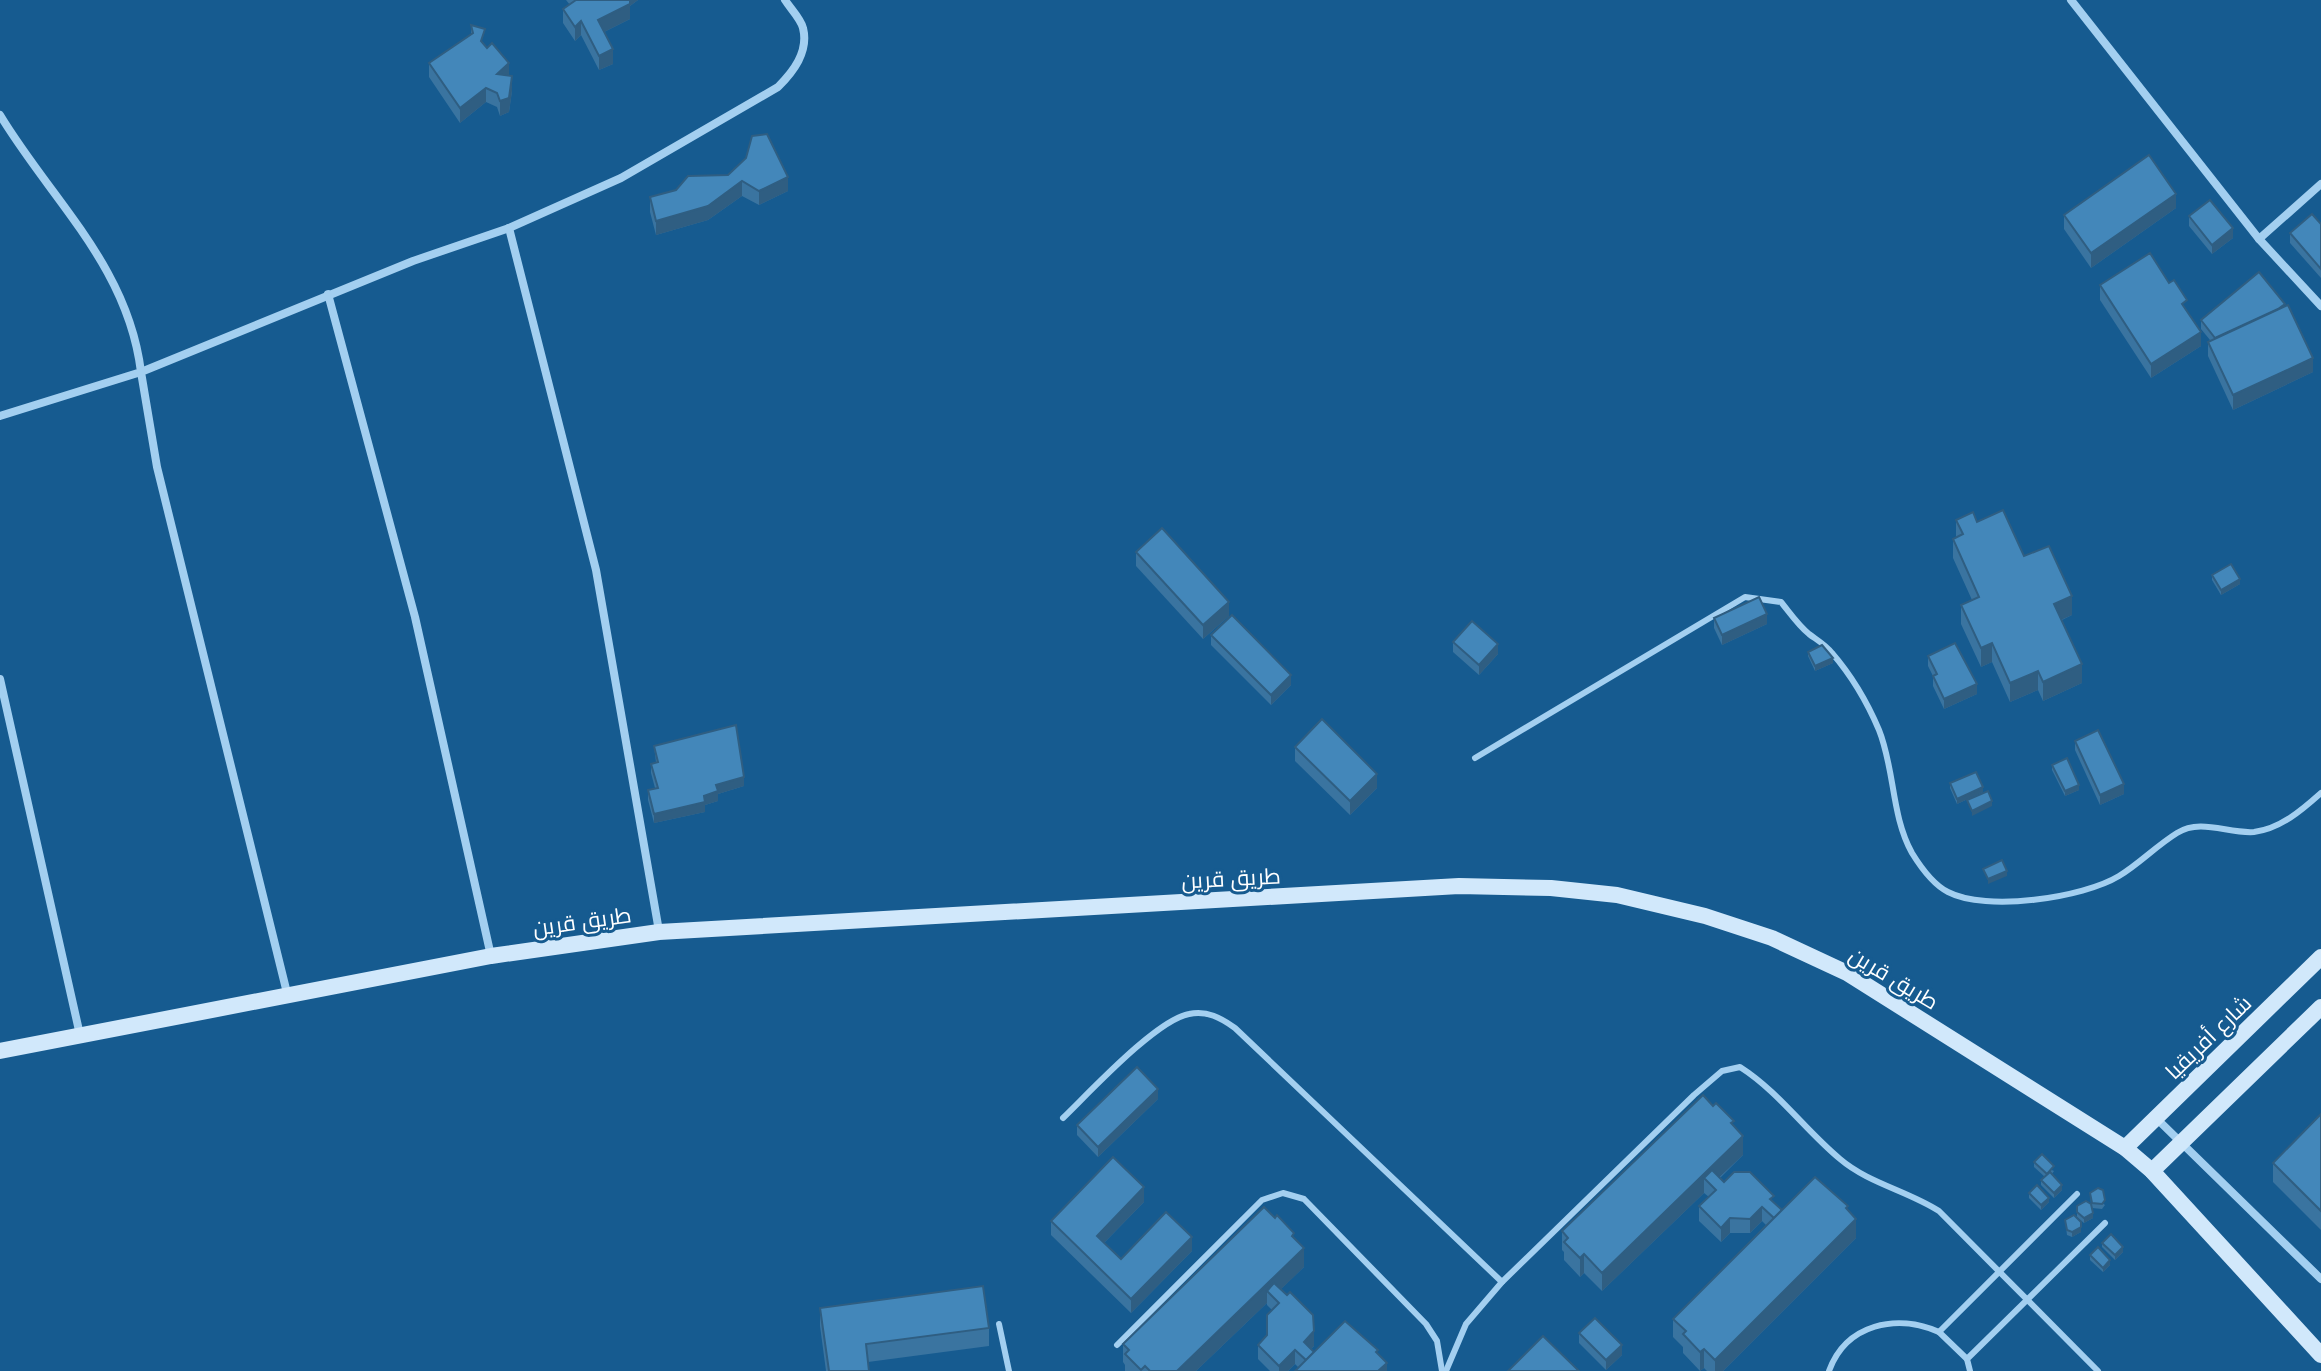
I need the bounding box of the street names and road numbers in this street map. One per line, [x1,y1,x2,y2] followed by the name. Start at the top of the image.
[1181,863,1281,895] street label: طريق قرين
[531,902,633,942] street label: طريق قرين
[1844,942,1943,1016] street label: طريق قرين
[2160,990,2258,1086] street label: شارع أفريقيا

